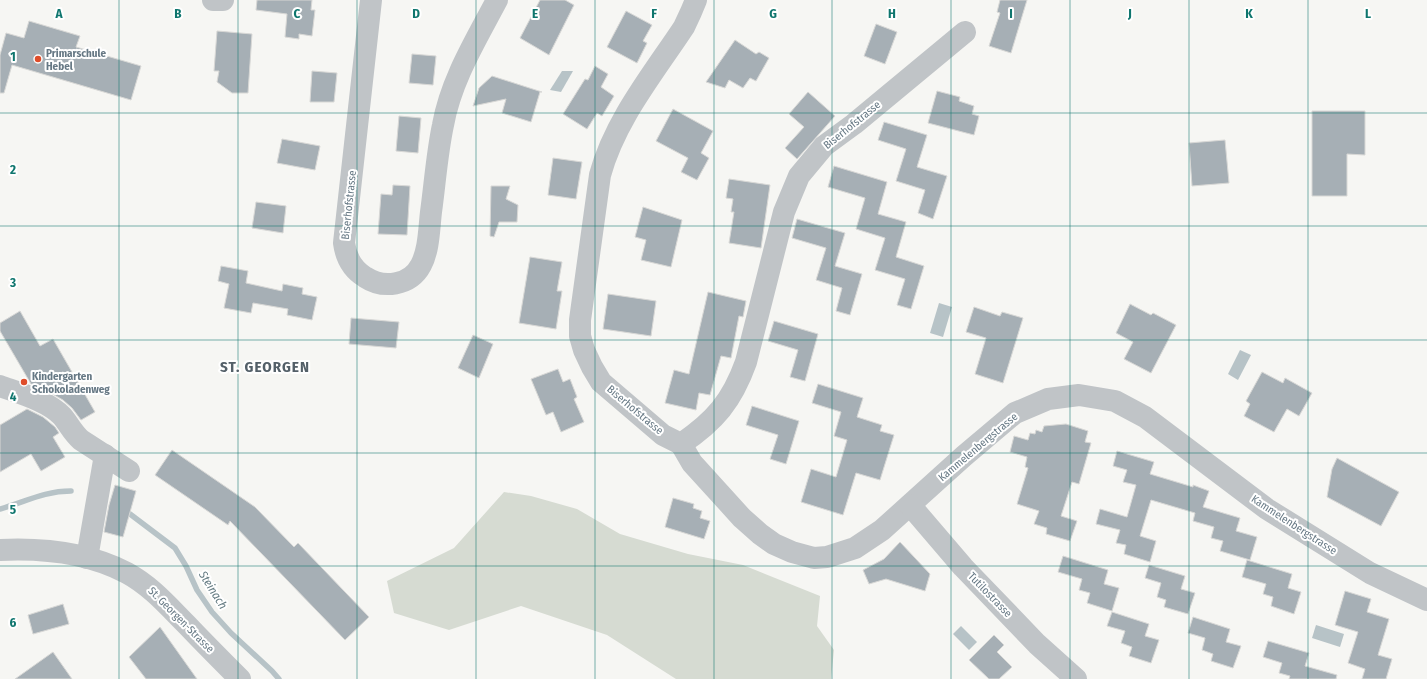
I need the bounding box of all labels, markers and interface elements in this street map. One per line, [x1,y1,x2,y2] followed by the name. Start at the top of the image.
[54,6,63,21] text: A
[174,6,182,21] text: B
[294,6,301,21] text: C
[412,6,420,21] text: D
[532,6,538,21] text: E
[651,6,657,21] text: F
[769,6,777,21] text: G
[888,6,896,21] text: H
[1009,6,1013,21] text: I
[1127,6,1132,21] text: J
[1245,6,1253,21] text: K
[1365,6,1371,21] text: L
[46,47,106,73] place label: Primarschule Hebel
[10,49,16,64] text: 1
[33,54,43,64] marker: Primarschule Hebel
[821,98,883,152] street label: Biserhofstrasse
[9,162,16,177] text: 2
[339,170,359,240] street label: Biserhofstrasse
[9,275,16,290] text: 3
[220,358,310,376] district label: ST. GEORGEN
[32,370,110,396] place label: Kindergarten Schokoladenweg
[19,377,29,387] marker: Kindergarten Schokoladenweg
[604,383,666,437] street label: Biserhofstrasse
[10,389,17,404] text: 4
[936,410,1020,484] street label: Kammelenbergstrasse
[1249,492,1339,558] street label: Kammelenbergstrasse
[10,502,16,517] text: 5
[195,568,230,612] water label: Steinach
[965,570,1015,620] street label: Tutilostrasse
[145,584,217,656] street label: St. Georgen-Strasse
[10,615,17,630] text: 6

